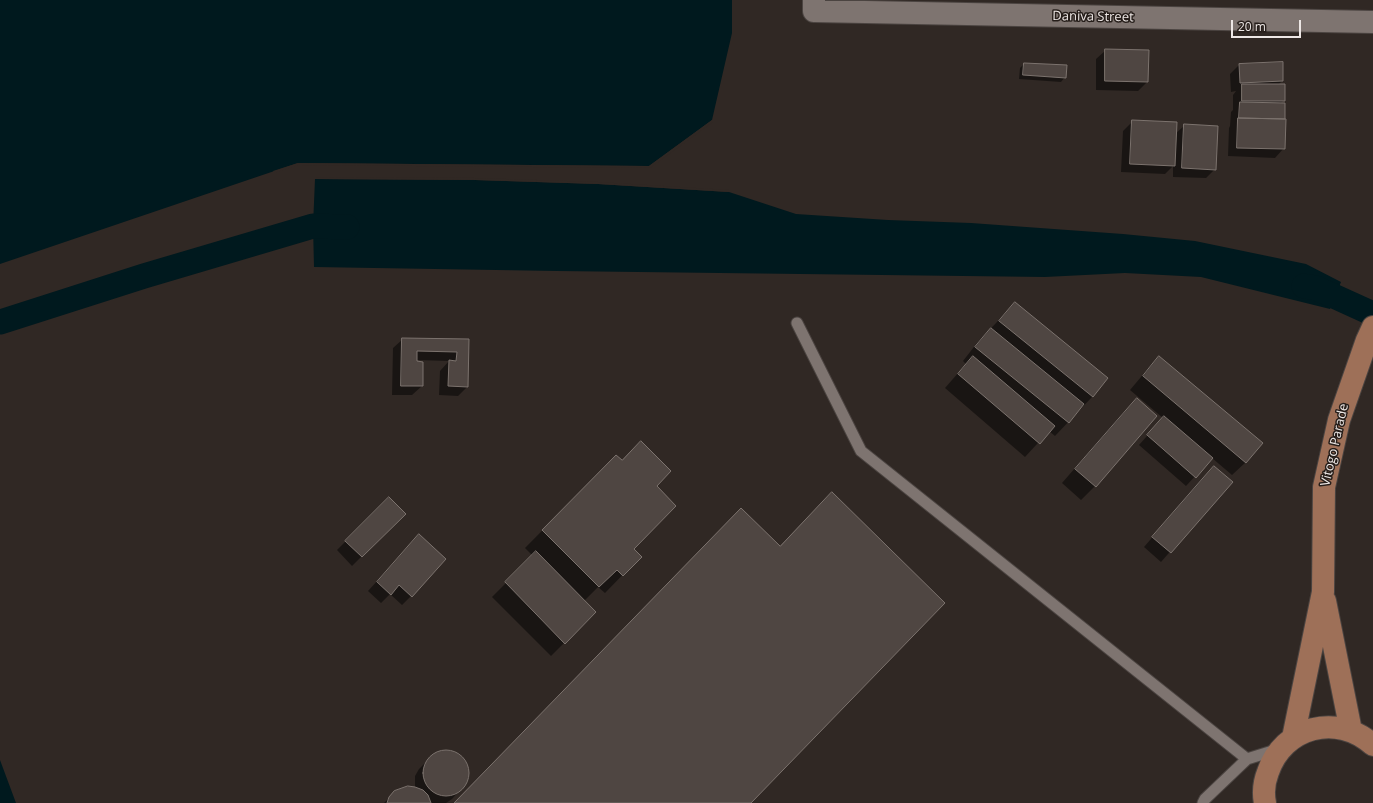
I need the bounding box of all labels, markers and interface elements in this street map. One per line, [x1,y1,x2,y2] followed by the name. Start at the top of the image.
[1052,8,1134,26] street label: Daniva Street
[1233,12,1303,38] scale bar
[1238,18,1266,35] text: 20 m
[1318,402,1352,488] street label: Vitogo Parade

